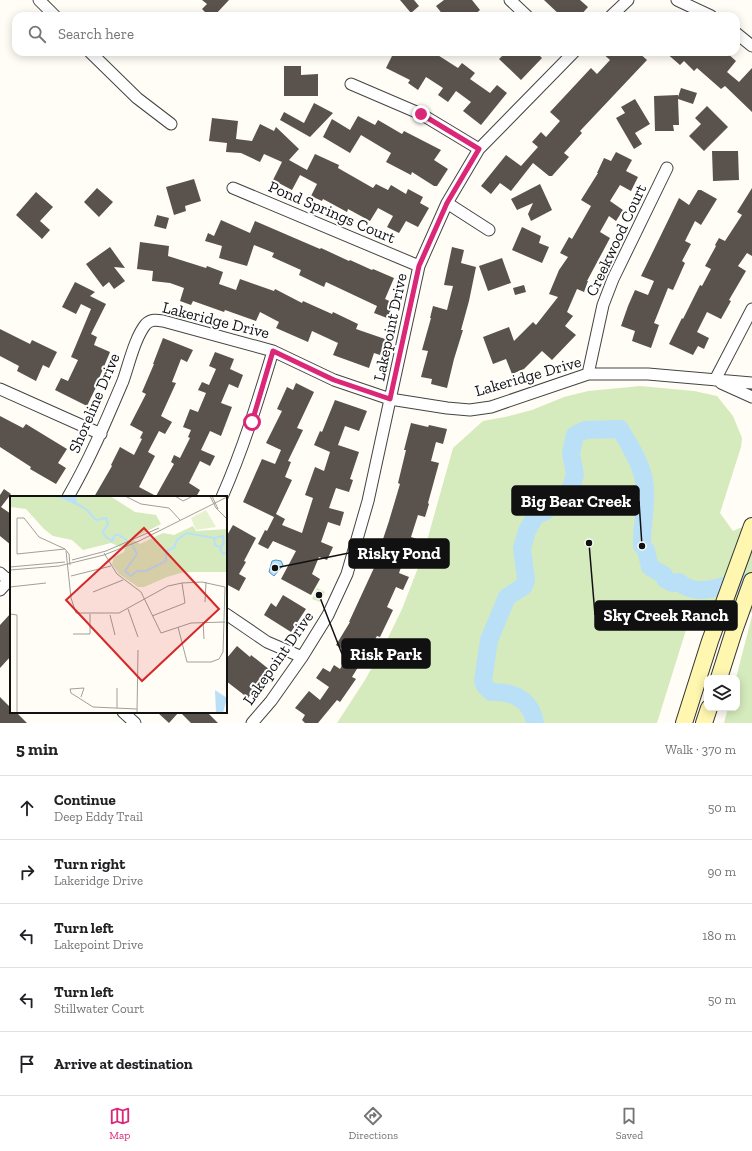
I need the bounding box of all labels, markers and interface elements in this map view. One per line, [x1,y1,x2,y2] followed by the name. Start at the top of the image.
[12,12,740,56] search box
[26,23,48,45] icon: search
[58,25,134,43] text: Search here
[412,105,430,123] route end
[266,177,398,247] street label: Pond Springs Court
[582,181,650,299] street label: Creekwood Court
[369,271,411,383] street label: Lakepoint Drive
[161,298,271,342] street label: Lakeridge Drive
[64,350,124,456] street label: Shoreline Drive
[473,352,583,400] street label: Lakeridge Drive
[243,413,261,431] route start
[512,486,639,515] callout: Big Bear Creek
[521,491,632,511] text: Big Bear Creek
[10,496,227,713] inset map
[349,539,449,568] callout: Risky Pond
[357,543,441,563] text: Risky Pond
[595,601,737,630] callout: Sky Creek Ranch
[603,605,729,625] text: Sky Creek Ranch
[239,608,317,708] street label: Lakepoint Drive
[342,639,430,668] callout: Risk Park
[350,644,422,664] text: Risk Park
[704,675,740,711] map controls
[704,675,740,711] button: layers
[16,739,58,759] text: 5 min
[665,742,736,757] text: Walk · 370 m
[54,791,116,809] text: Continue
[16,797,38,819] icon: ahead
[708,800,736,815] text: 50 m
[54,809,143,824] text: Deep Eddy Trail
[54,855,125,873] text: Turn right
[16,861,38,883] icon: right
[707,864,736,879] text: 90 m
[54,873,143,888] text: Lakeridge Drive
[54,919,114,937] text: Turn left
[16,925,38,947] icon: left
[702,928,736,943] text: 180 m
[54,937,143,952] text: Lakepoint Drive
[54,983,114,1001] text: Turn left
[16,989,38,1011] icon: left
[708,992,736,1007] text: 50 m
[54,1001,144,1016] text: Stillwater Court
[16,1053,38,1075] icon: arrive
[54,1055,193,1073] text: Arrive at destination
[109,1105,131,1142] tab: Map
[348,1105,398,1142] tab: Directions
[616,1105,643,1142] tab: Saved

